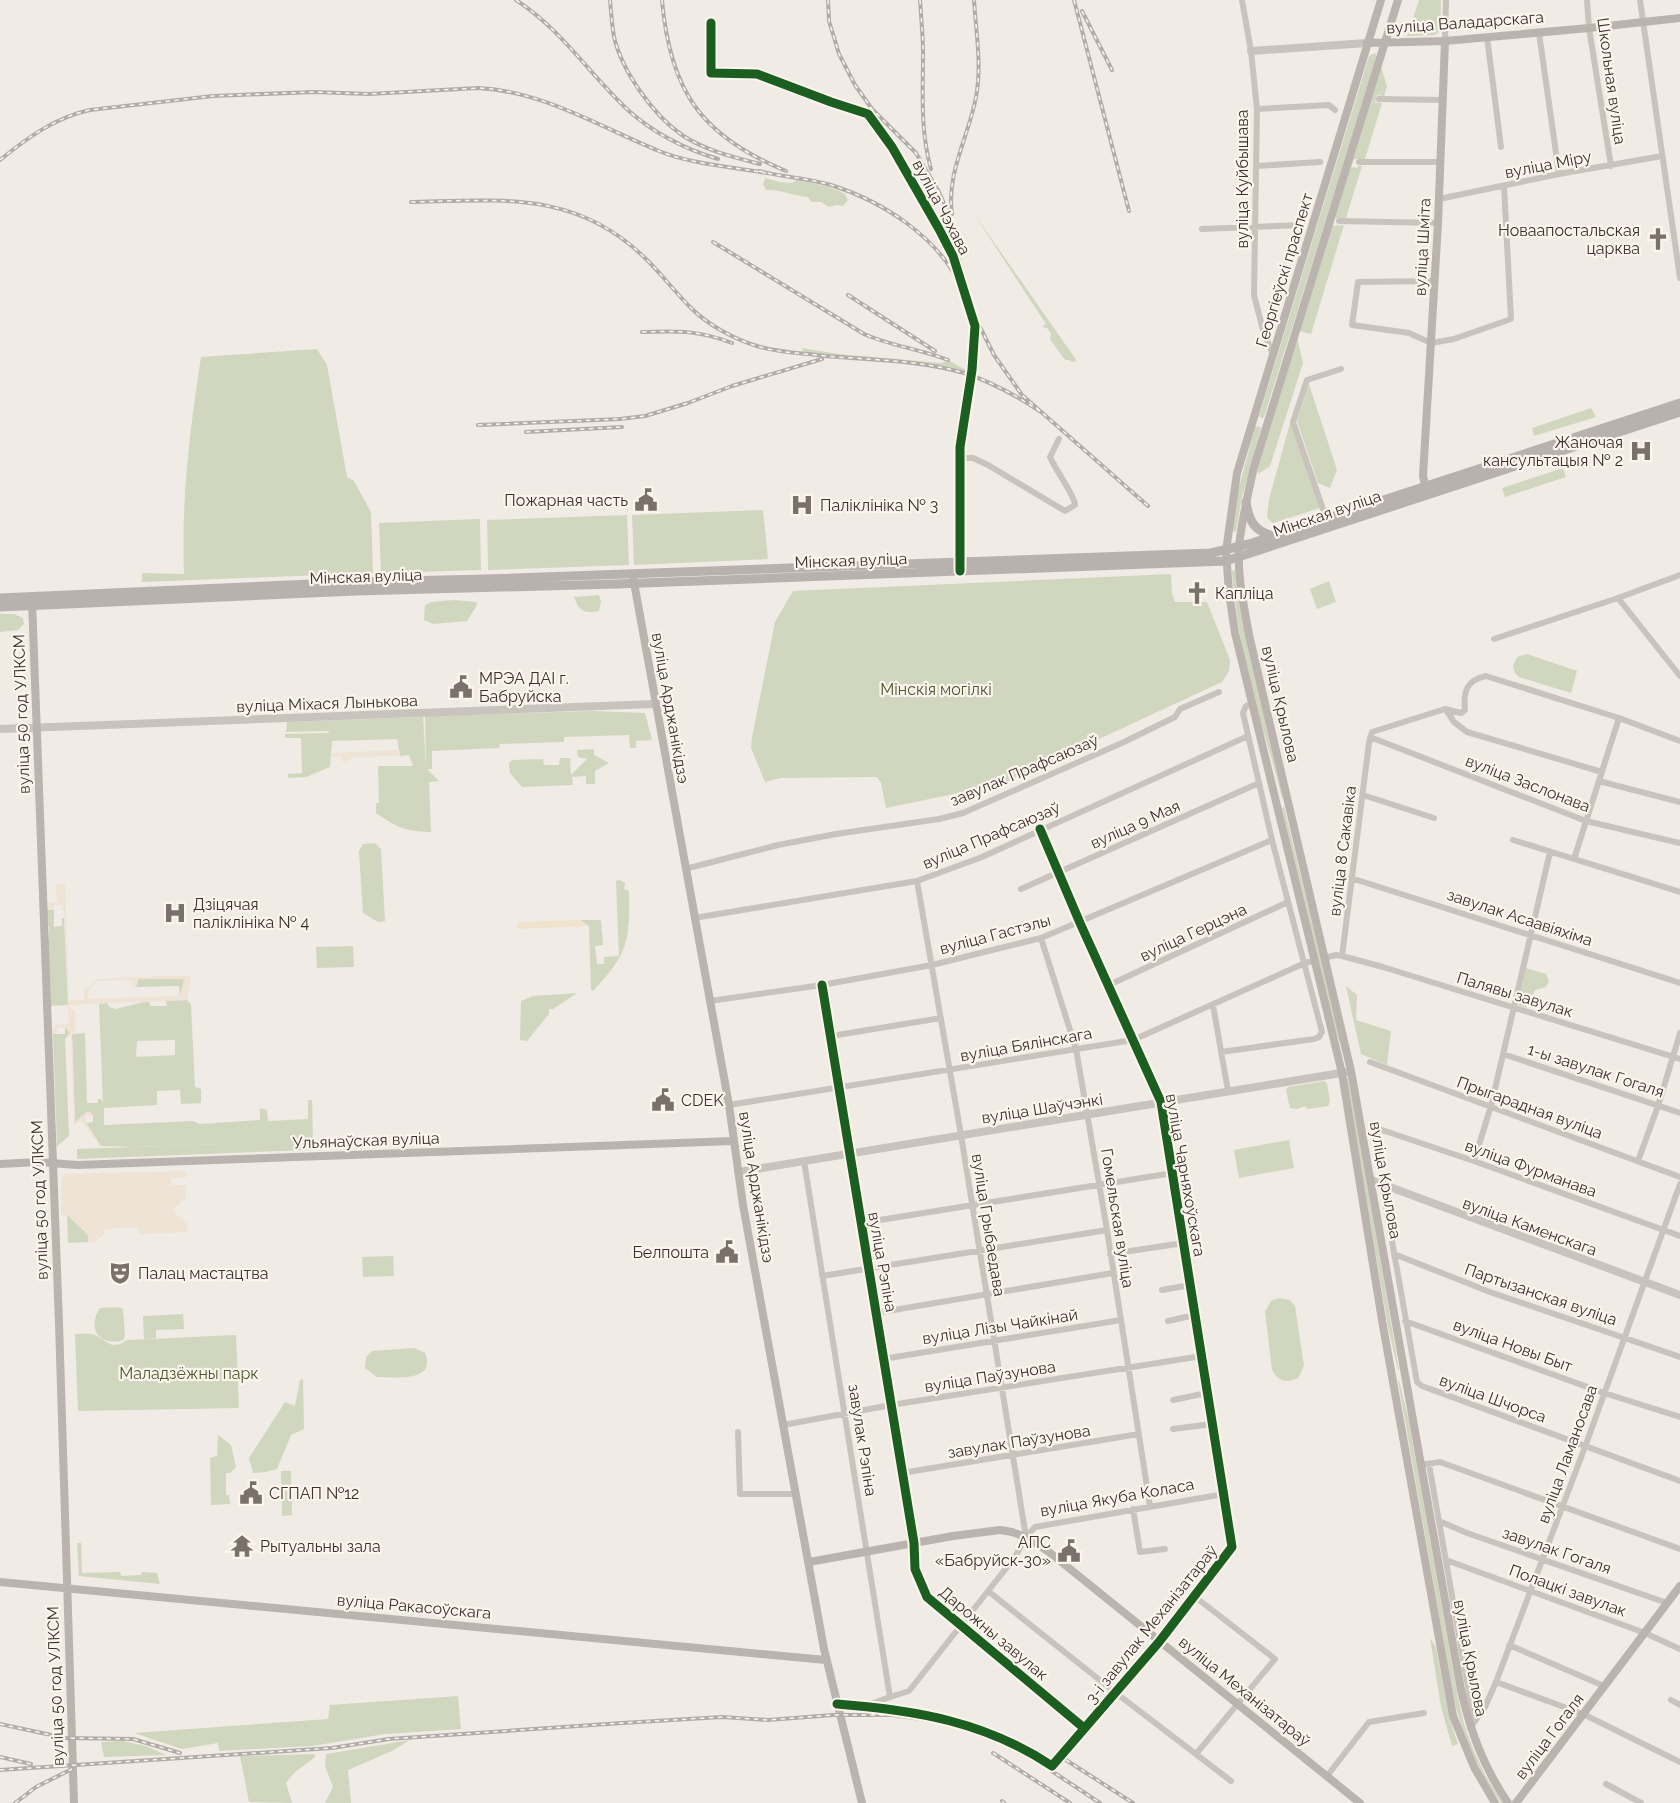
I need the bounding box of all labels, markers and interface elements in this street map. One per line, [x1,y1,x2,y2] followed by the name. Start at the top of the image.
[1386,8,1544,37] street label: вуліца Валадарскага
[1593,16,1630,146] street label: Школьная вуліца
[1233,110,1252,248] street label: вуліца Куйбышава
[1503,147,1593,182] street label: вуліца Міру
[909,156,975,258] street label: вуліца Чэхава
[1252,190,1317,349] street label: Георгіеўскі праспект
[1410,198,1435,297] street label: вуліца Шміта
[1498,221,1640,258] place label: Новаапостальская царква
[1645,226,1671,252] church icon: Новаапостальская царква
[1483,433,1623,470] place label: Жаночая кансультацыя № 2
[1628,438,1654,464] hospital icon: Жаночая кансультацыя № 2
[1271,486,1384,541] street label: Мінская вуліца
[633,487,659,513] public building icon: Пожарная часть
[504,491,628,510] place label: Пожарная часть
[789,492,815,518] hospital icon: Паліклініка № 3
[820,496,938,515] place label: Паліклініка № 3
[794,549,908,572] street label: Мінская вуліца
[309,565,423,588] street label: Мінская вуліца
[1184,580,1210,606] church icon: Капліца
[1215,584,1274,603] place label: Капліца
[648,631,693,785] street label: вуліца Арджанікідзэ
[9,634,34,794] street label: вуліца 50 год УЛКСМ
[1258,644,1303,764] street label: вуліца Крылова
[479,669,569,706] place label: МРЭА ДАІ г. Бабруйска
[448,674,474,700] public building icon: МРЭА ДАІ г. Бабруйска
[880,680,992,699] park label: Мінскія могілкі
[236,691,418,716] street label: вуліца Міхася Лынькова
[947,730,1101,810] street label: завулак Прафсаюзаў
[1463,751,1593,816] street label: вуліца Заслонава
[1325,785,1360,917] street label: вуліца 8 Сакавіка
[1087,796,1183,853] street label: вуліца 9 Мая
[920,798,1063,873] street label: вуліца Прафсаюзаў
[1445,885,1595,950] street label: завулак Асаавіяхіма
[193,895,310,932] place label: Дзіцячая паліклініка № 4
[1137,899,1250,965] street label: вуліца Герцэна
[162,900,188,926] hospital icon: Дзіцячая паліклініка № 4
[938,911,1053,958] street label: вуліца Гастэлы
[1454,968,1575,1021] street label: Палявы завулак
[959,1024,1093,1065] street label: вуліца Бялінскага
[1525,1039,1666,1101] street label: 1-ы завулак Гогаля
[1454,1072,1605,1143] street label: Прыгарадная вуліца
[650,1087,676,1113] public building icon: CDEK
[980,1090,1104,1127] street label: вуліца Шаўчэнкі
[681,1091,724,1110] place label: CDEK
[1162,1092,1209,1258] street label: вуліца Чарняхоўскага
[735,1110,778,1264] street label: вуліца Арджанікідзэ
[27,1120,52,1280] street label: вуліца 50 год УЛКСМ
[1366,1120,1405,1240] street label: вуліца Крылова
[292,1128,440,1153] street label: Ульянаўская вуліца
[1462,1136,1599,1201] street label: вуліца Фурманава
[1097,1147,1138,1289] street label: Гомельская вуліца
[968,1152,1009,1298] street label: вуліца Грыбаедава
[1460,1193,1600,1260] street label: вуліца Каменскага
[864,1211,901,1314] street label: вуліца Рэпіна
[714,1239,740,1265] public building icon: Белпошта
[632,1243,709,1262] place label: Белпошта
[1462,1259,1620,1329] street label: Партызанская вуліца
[107,1260,133,1286] theatre icon: Палац мастацтва
[138,1264,269,1283] place label: Палац мастацтва
[921,1305,1079,1348] street label: вуліца Лізы Чайкінай
[1451,1315,1575,1376] street label: вуліца Новы Быт
[923,1357,1057,1396] street label: вуліца Паўзунова
[119,1364,259,1383] park label: Маладзёжны парк
[1437,1370,1549,1427] street label: вуліца Шчорса
[1534,1382,1601,1526] street label: вуліца Ламаносава
[844,1383,881,1497] street label: завулак Рэпіна
[946,1421,1092,1462] street label: завулак Паўзунова
[1039,1475,1196,1520] street label: вуліца Якуба Коласа
[238,1480,264,1506] public building icon: СГПАП №12
[269,1484,359,1503] place label: СГПАП №12
[1500,1523,1614,1578] street label: завулак Гогаля
[229,1533,255,1559] temple icon: Рытуальны зала
[935,1533,1051,1570] place label: АПС «Бабруйск-30»
[260,1537,381,1556] place label: Рытуальны зала
[1056,1538,1082,1564] public building icon: АПС «Бабруйск-30»
[1082,1541,1221,1707] street label: 3-і завулак Механізатараў
[1507,1560,1629,1620] street label: Полацкі завулак
[935,1582,1052,1685] street label: Дарожны завулак
[336,1590,492,1623] street label: вуліца Ракасоўскага
[1450,1598,1491,1718] street label: вуліца Крылова
[43,1606,68,1766] street label: вуліца 50 год УЛКСМ
[1175,1632,1315,1751] street label: вуліца Механізатараў
[1511,1690,1588,1783] street label: вуліца Гогаля

